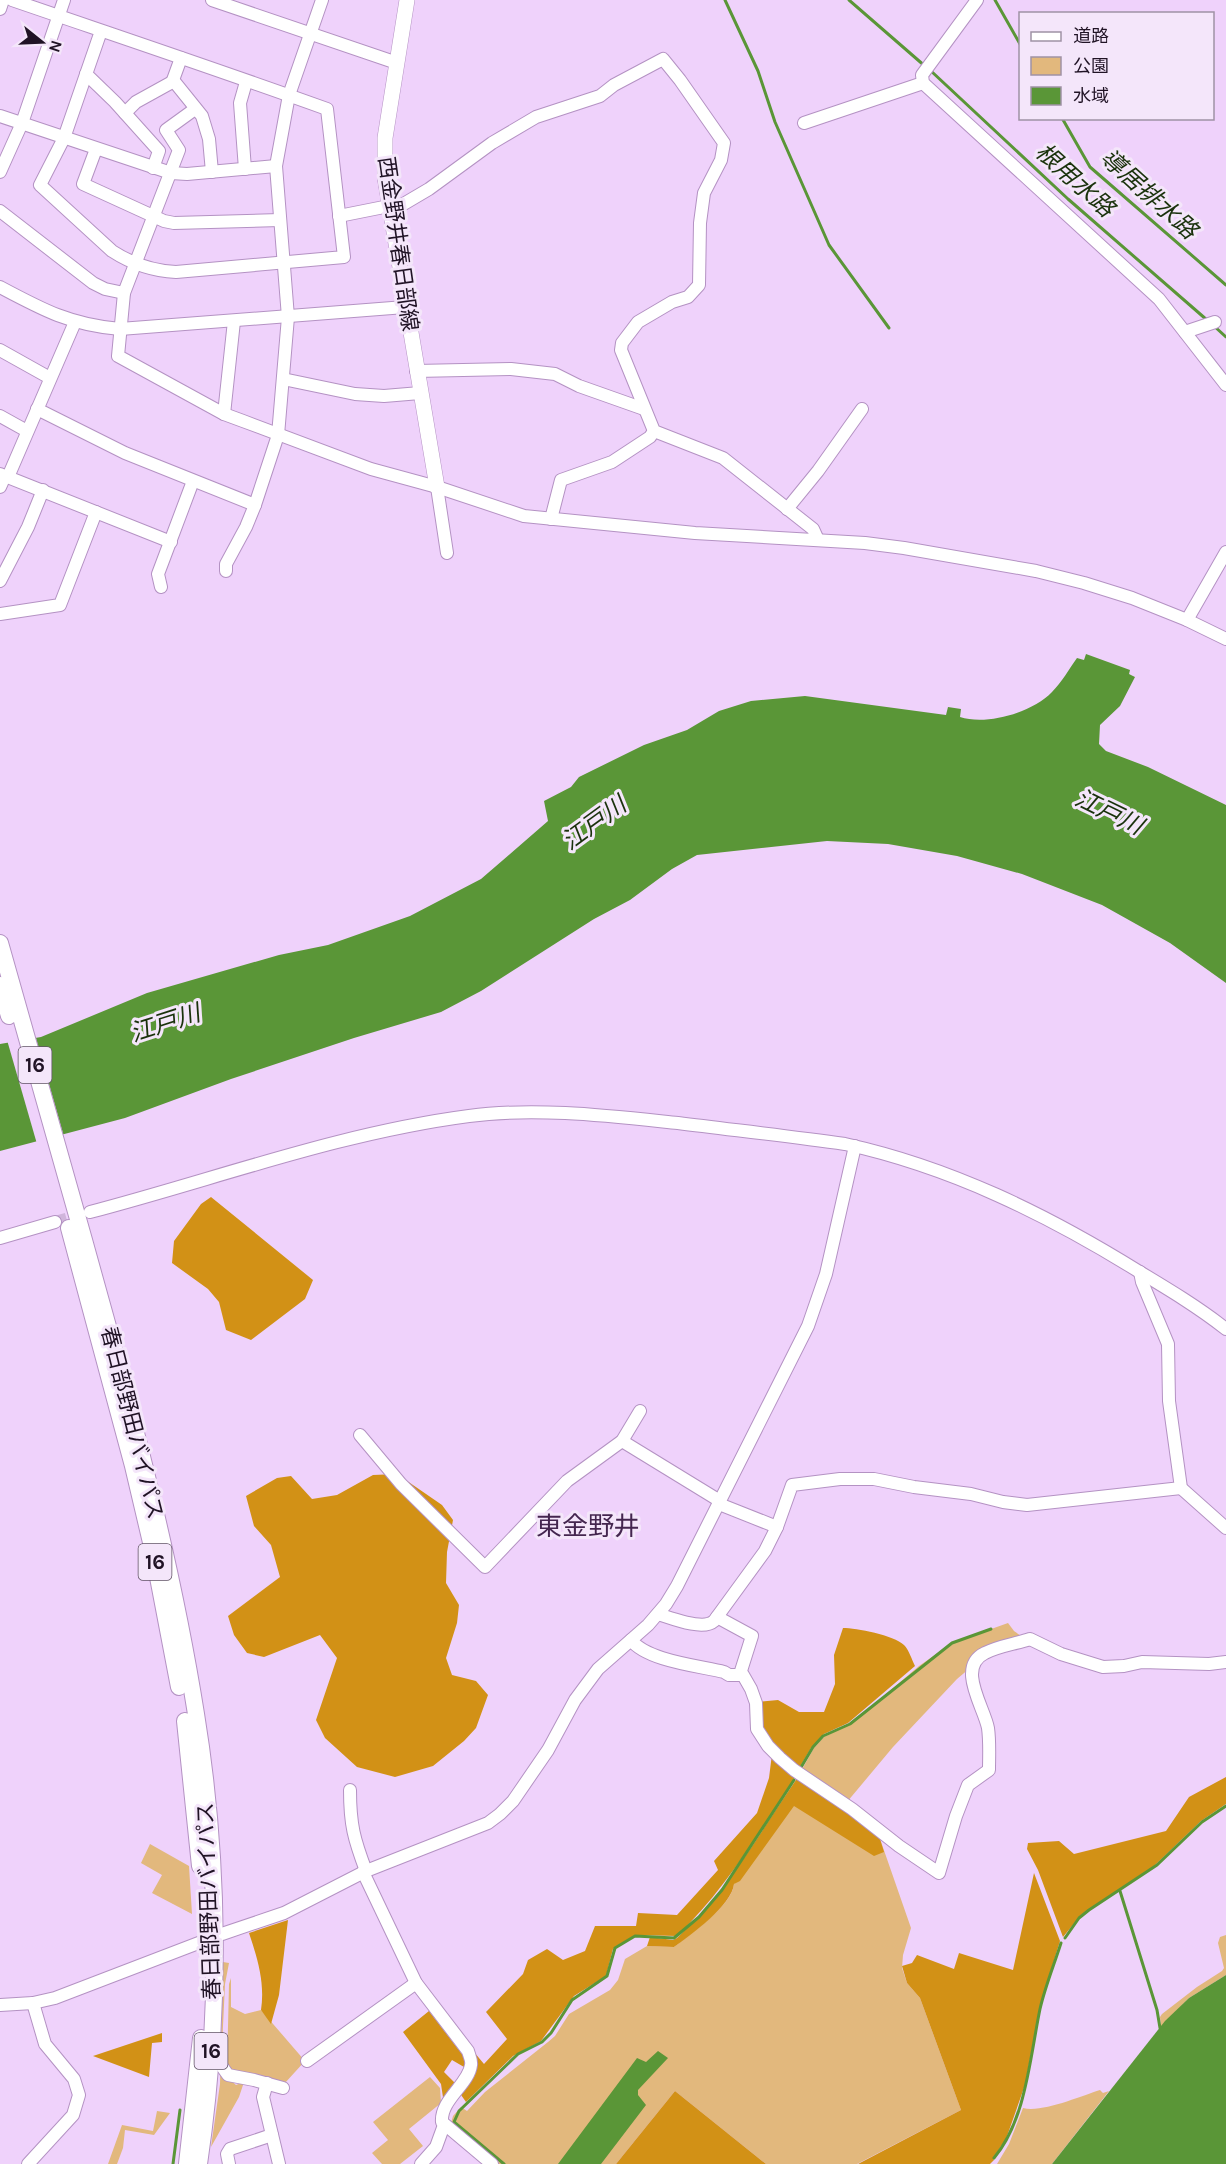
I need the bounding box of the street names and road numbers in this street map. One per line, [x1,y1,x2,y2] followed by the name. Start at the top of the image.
[373,155,423,333] street label: 西金野井春日部線
[18,1047,51,1083] road number: 16
[95,1324,169,1522] street label: 春日部野田バイパス
[138,1544,172,1580] road number: 16
[193,1802,225,2000] street label: 春日部野田バイパス
[194,2033,228,2069] road number: 16

